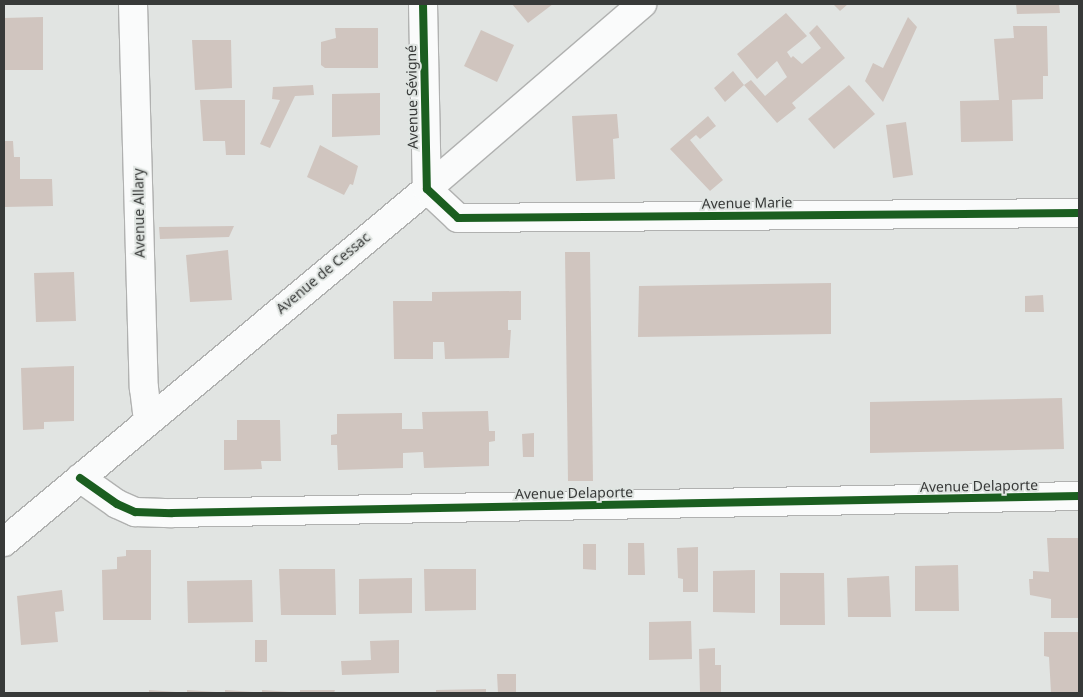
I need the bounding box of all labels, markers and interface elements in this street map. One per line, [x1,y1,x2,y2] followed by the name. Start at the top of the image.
[403,45,421,149] street label: Avenue Sévigné
[130,168,148,258] street label: Avenue Allary
[702,194,792,212] street label: Avenue Marie
[273,229,373,317] street label: Avenue de Cessac
[920,477,1038,495] street label: Avenue Delaporte
[515,484,633,502] street label: Avenue Delaporte

